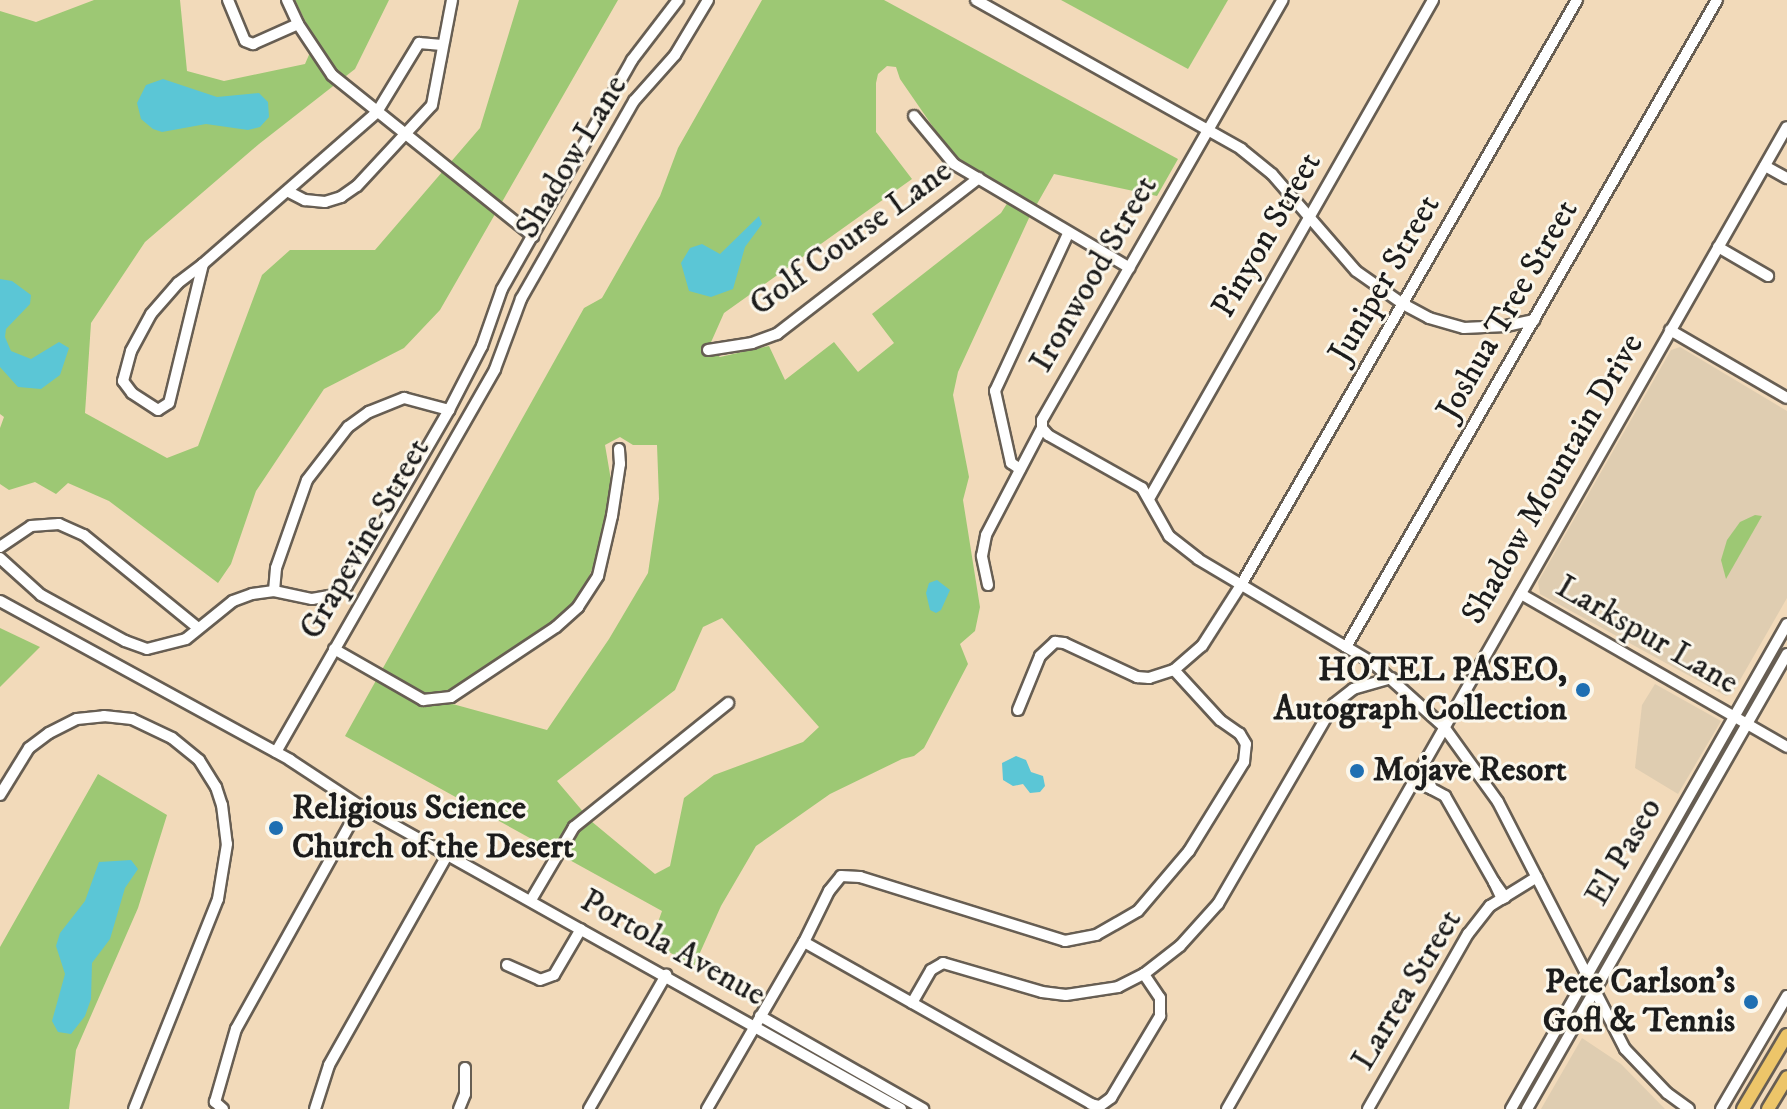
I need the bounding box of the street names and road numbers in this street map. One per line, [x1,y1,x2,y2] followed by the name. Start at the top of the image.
[507,68,637,246] street label: Shadow Lane
[1203,145,1331,325] street label: Pinyon Street
[742,151,960,325] street label: Golf Course Lane
[1021,168,1167,380] street label: Ironwood Street
[1320,188,1450,370] street label: Juniper Street
[1428,193,1588,427] street label: Joshua Tree Street
[1453,327,1653,631] street label: Shadow Mountain Drive
[291,431,439,647] street label: Grapevine Street
[1549,566,1745,704] street label: Larkspur Lane
[1577,791,1671,913] street label: El Paseo
[573,880,773,1016] street label: Portola Avenue
[1343,902,1471,1078] street label: Larrea Street

